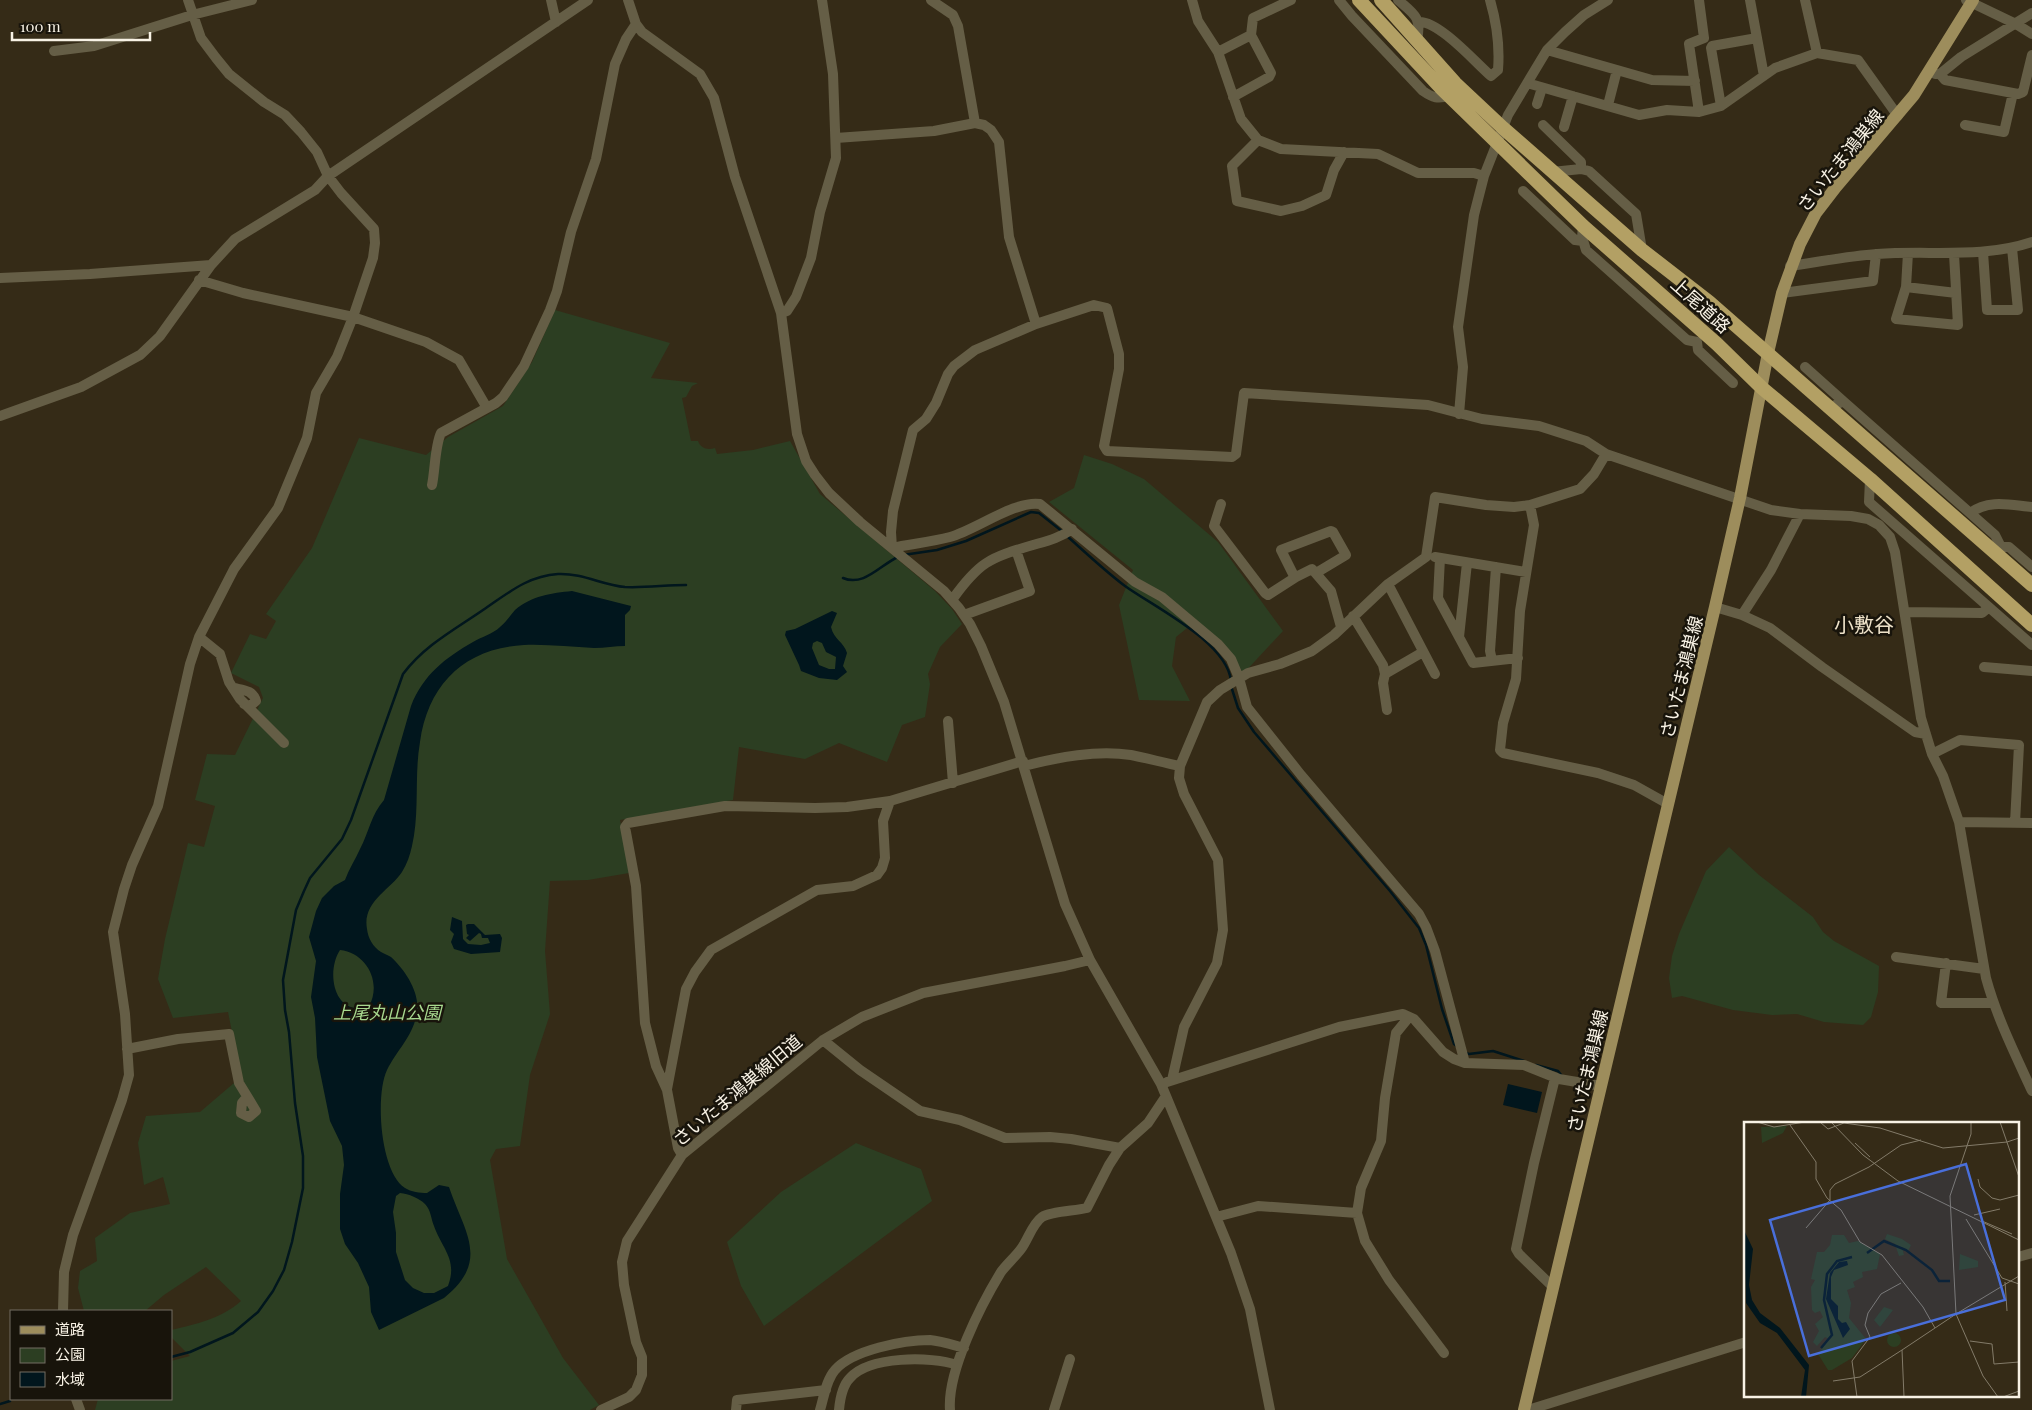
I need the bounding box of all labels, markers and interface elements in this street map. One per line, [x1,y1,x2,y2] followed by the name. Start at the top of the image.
[12,10,150,42] scale bar
[20,16,61,36] text: 100 m
[1791,104,1889,216] street label: さいたま鴻巣線
[1666,272,1736,338] street label: 上尾道路
[1834,610,1894,637] district label: 小敷谷
[1654,613,1708,741] street label: さいたま鴻巣線
[333,1000,444,1024] park label: 上尾丸山公園
[1561,1007,1613,1135] street label: さいたま鴻巣線
[667,1029,807,1151] street label: さいたま鴻巣線旧道
[1744,1122,2020,1398] inset map
[10,1310,172,1400] legend
[55,1319,85,1339] text: 道路
[55,1344,85,1364] text: 公園
[55,1369,85,1389] text: 水域

